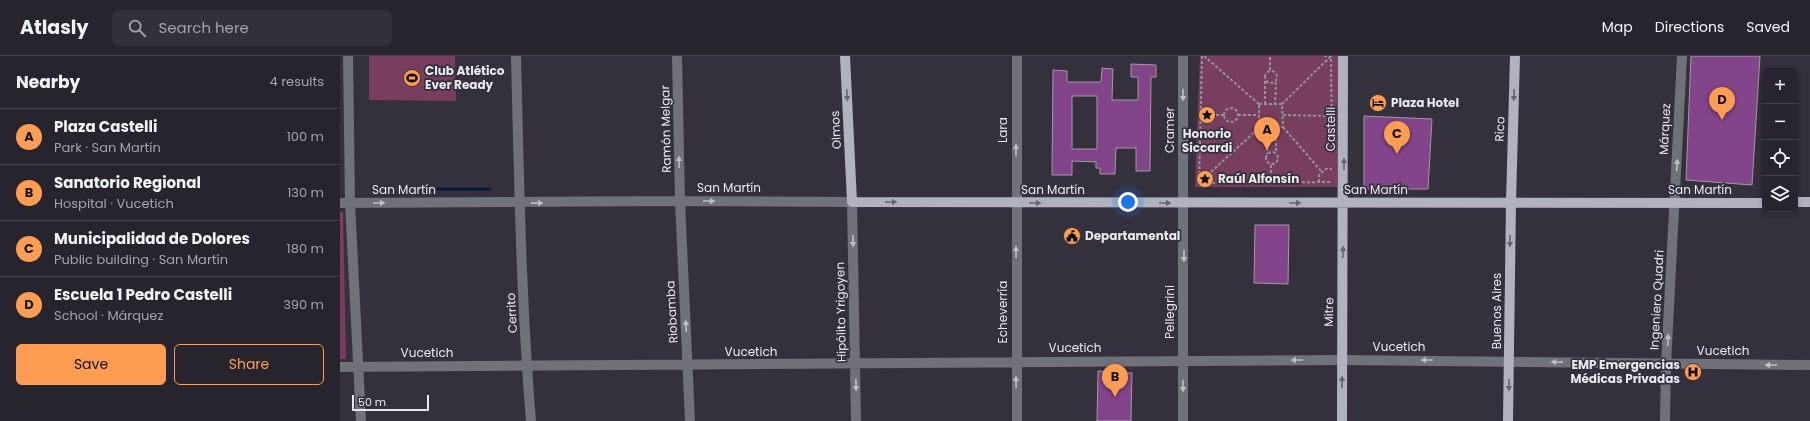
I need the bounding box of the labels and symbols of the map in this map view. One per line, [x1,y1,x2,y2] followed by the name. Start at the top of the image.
[425,62,505,93] place label: Club Atlético Ever Ready
[402,68,422,88] sports icon: Club Atlético Ever Ready
[656,84,675,173] street label: Ramón Melgar
[1709,87,1735,120] pin: D
[844,89,850,102] one-way arrow
[1180,89,1186,102] one-way arrow
[1511,89,1517,102] one-way arrow
[1368,93,1388,113] hotel icon: Plaza Hotel
[1391,94,1459,111] place label: Plaza Hotel
[1655,103,1674,155] street label: Márquez
[1197,105,1217,125] place icon: Honorio Siccardi
[1161,106,1178,153] street label: Cramer
[1322,107,1339,151] street label: Castelli
[826,110,845,150] street label: Olmos
[1491,116,1508,142] street label: Rico
[994,117,1011,143] street label: Lara
[1254,117,1280,150] pin: A
[1384,121,1410,154] pin: C
[1182,125,1232,156] place label: Honorio Siccardi
[1013,143,1019,156] one-way arrow
[676,156,683,168] one-way arrow
[1341,157,1347,170] one-way arrow
[1673,159,1680,171] one-way arrow
[1195,169,1215,189] place icon: Raúl Alfonsín
[1218,170,1299,187] place label: Raúl Alfonsín
[697,179,761,196] street label: San Martín
[372,181,436,198] street label: San Martín
[1021,181,1085,198] street label: San Martín
[1344,181,1408,198] street label: San Martín
[1668,181,1732,198] street label: San Martín
[1118,192,1138,212] your location
[703,198,716,204] one-way arrow
[885,199,898,205] one-way arrow
[373,200,386,206] one-way arrow
[531,200,544,206] one-way arrow
[1029,200,1042,206] one-way arrow
[1159,200,1172,206] one-way arrow
[1289,200,1302,206] one-way arrow
[1062,226,1082,246] public building icon: Departamental
[1085,227,1180,244] place label: Departamental
[850,235,856,248] one-way arrow
[1507,235,1513,248] one-way arrow
[1013,245,1019,258] one-way arrow
[1340,245,1346,258] one-way arrow
[1645,249,1668,351] street label: Ingeniero Quadri
[1181,250,1187,263] one-way arrow
[831,262,850,362] street label: Hipólito Yrigoyen
[1488,273,1505,349] street label: Buenos Aires
[661,280,682,344] street label: Riobamba
[994,281,1011,343] street label: Echeverría
[1161,285,1178,339] street label: Pellegrini
[502,292,521,334] street label: Cerrito
[1320,297,1337,327] street label: Mitre
[682,320,689,332] one-way arrow
[1664,334,1671,346] one-way arrow
[1373,338,1425,355] street label: Vucetich
[1049,339,1101,356] street label: Vucetich
[1697,342,1749,359] street label: Vucetich
[725,343,777,360] street label: Vucetich
[401,344,453,361] street label: Vucetich
[1570,356,1680,387] place label: EMP Emergencias Médicas Privadas
[1290,357,1303,363] one-way arrow
[1420,357,1433,363] one-way arrow
[1550,359,1563,365] one-way arrow
[1683,362,1703,382] hospital icon: EMP Emergencias Médicas Privadas
[1764,362,1777,368] one-way arrow
[1102,364,1128,397] pin: B
[1339,375,1345,388] one-way arrow
[1013,376,1020,388] one-way arrow
[852,379,859,391] one-way arrow
[1506,379,1512,392] one-way arrow
[1180,380,1186,393] one-way arrow
[352,393,429,412] scale bar

